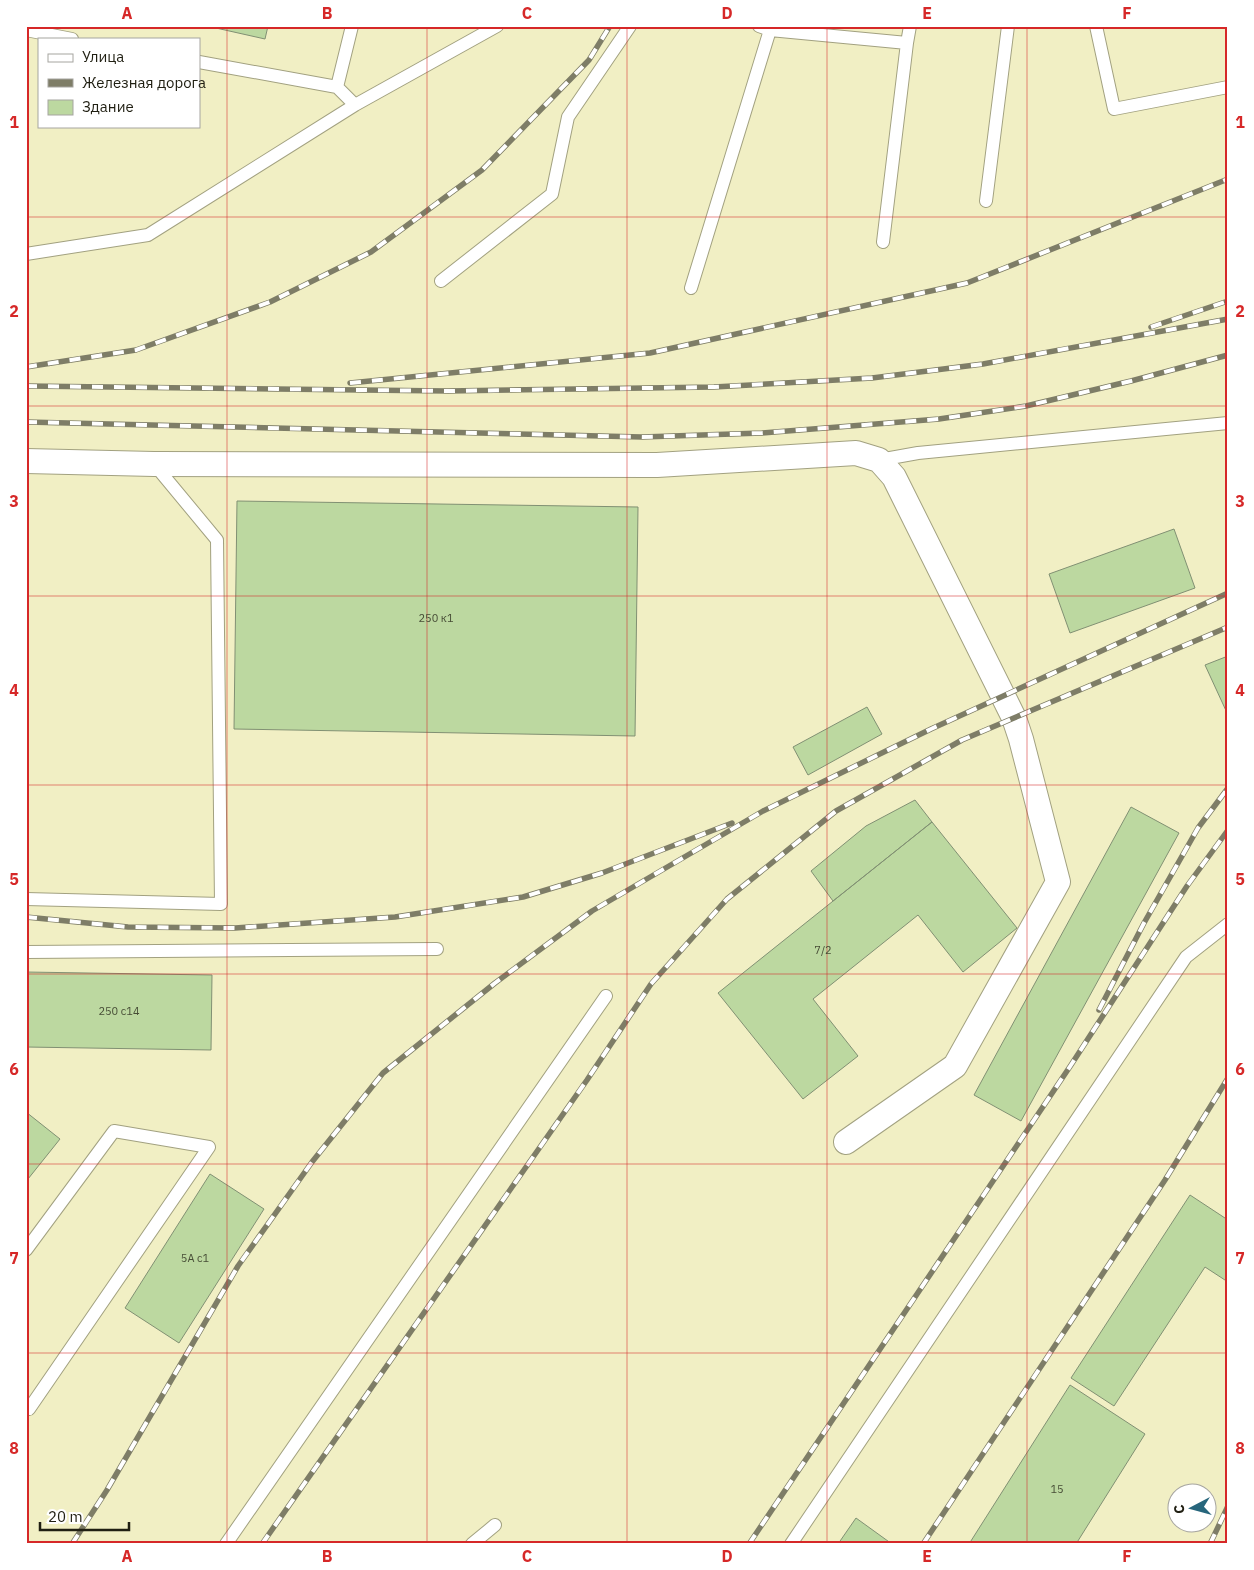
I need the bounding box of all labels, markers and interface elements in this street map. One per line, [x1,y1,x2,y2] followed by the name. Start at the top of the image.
[122,3,133,23] text: A
[322,3,333,23] text: B
[522,3,532,23] text: C
[721,3,733,23] text: D
[922,3,932,23] text: E
[1122,3,1132,23] text: F
[38,38,200,128] legend
[82,47,124,66] text: Улица
[82,73,206,92] text: Железная дорога
[82,97,134,116] text: Здание
[9,112,19,132] text: 1
[1235,112,1245,132] text: 1
[9,301,19,321] text: 2
[1235,301,1245,321] text: 2
[9,491,19,511] text: 3
[1235,491,1245,511] text: 3
[418,611,454,625] house number: 250 к1
[9,680,19,700] text: 4
[1235,680,1245,700] text: 4
[9,869,19,889] text: 5
[1235,869,1245,889] text: 5
[814,943,832,957] house number: 7/2
[98,1004,140,1018] house number: 250 с14
[9,1059,19,1079] text: 6
[1235,1059,1245,1079] text: 6
[9,1248,19,1268] text: 7
[1235,1248,1245,1268] text: 7
[181,1251,210,1265] house number: 5А с1
[9,1438,19,1458] text: 8
[1235,1438,1245,1458] text: 8
[1050,1482,1064,1496] house number: 15
[1166,1482,1216,1532] north arrow
[40,1500,129,1532] scale bar
[1170,1504,1188,1515] text: С
[48,1507,83,1526] text: 20 m
[122,1546,133,1566] text: A
[322,1546,333,1566] text: B
[522,1546,532,1566] text: C
[721,1546,733,1566] text: D
[922,1546,932,1566] text: E
[1122,1546,1132,1566] text: F

